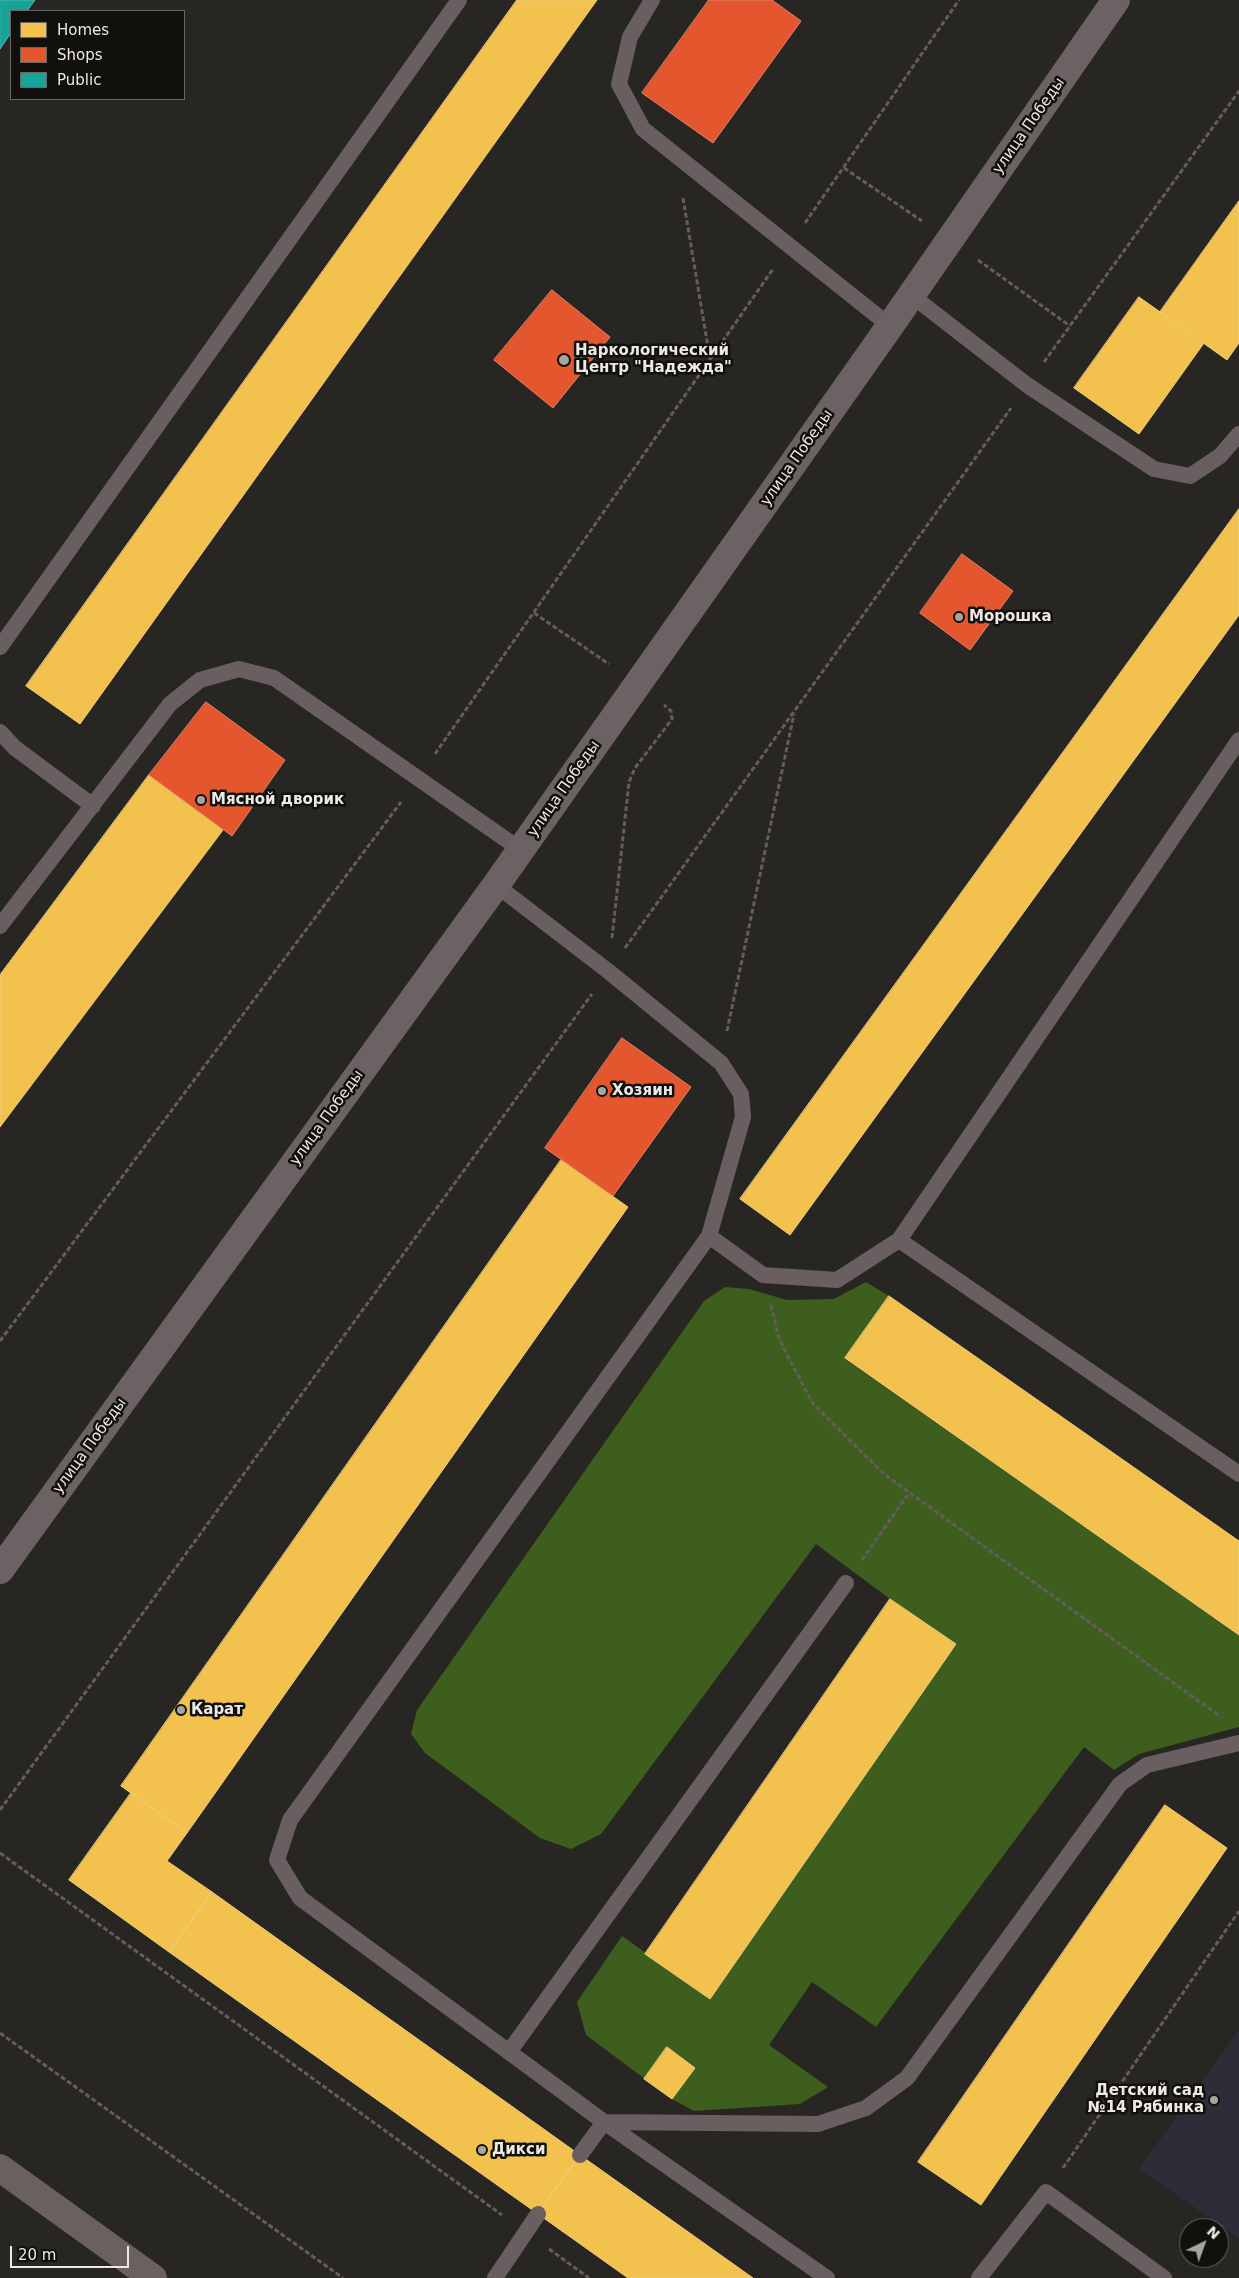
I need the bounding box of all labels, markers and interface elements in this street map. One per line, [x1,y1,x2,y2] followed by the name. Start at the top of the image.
[10,10,185,100] legend
[57,21,109,39] text: Homes
[57,46,103,64] text: Shops
[57,71,101,89] text: Public
[989,74,1069,178] street label: улица Победы
[575,342,732,377] place label: Наркологический Центр "Надежда"
[557,353,571,367] marker: Наркологический Центр "Надежда"
[757,406,837,510] street label: улица Победы
[969,608,1052,626] place label: Морошка
[953,611,965,623] marker: Морошка
[524,737,604,841] street label: улица Победы
[211,791,344,809] place label: Мясной дворик
[195,794,207,806] marker: Мясной дворик
[286,1067,368,1169] street label: улица Победы
[612,1082,673,1100] place label: Хозяин
[596,1085,608,1097] marker: Хозяин
[49,1395,131,1497] street label: улица Победы
[191,1701,243,1719] place label: Карат
[175,1704,187,1716] marker: Карат
[1088,2082,1204,2117] place label: Детский сад №14 Рябинка
[1208,2094,1220,2106] marker: Детский сад №14 Рябинка
[492,2141,545,2159] place label: Дикси
[476,2144,488,2156] marker: Дикси
[1179,2218,1229,2268] north arrow
[1204,2223,1223,2242] text: N
[12,2236,131,2268] scale bar
[18,2246,56,2264] text: 20 m

